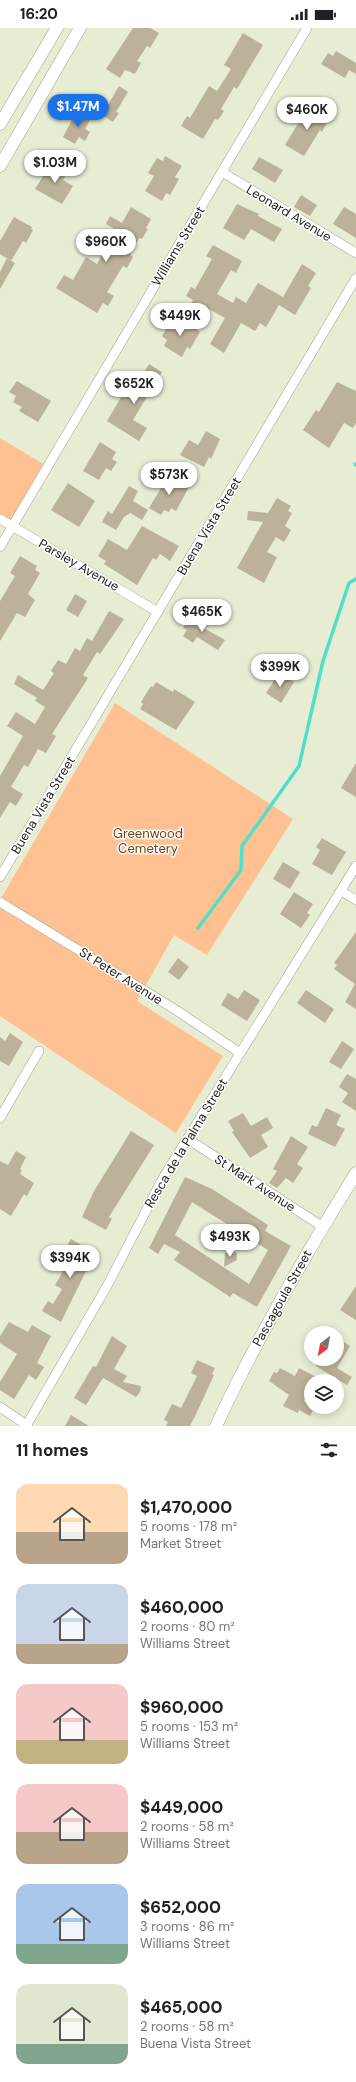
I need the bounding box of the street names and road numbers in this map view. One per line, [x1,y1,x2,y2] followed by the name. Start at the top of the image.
[243,181,335,245] street label: Leonard Avenue
[148,203,208,289] street label: Williams Street
[173,474,245,578] street label: Buena Vista Street
[36,535,122,595] street label: Parsley Avenue
[7,753,79,857] street label: Buena Vista Street
[76,944,166,1008] street label: St Peter Avenue
[141,1075,231,1211] street label: Resca de la Palma Street
[211,1151,299,1215] street label: St Mark Avenue
[248,1247,316,1349] street label: Pascagoula Street

